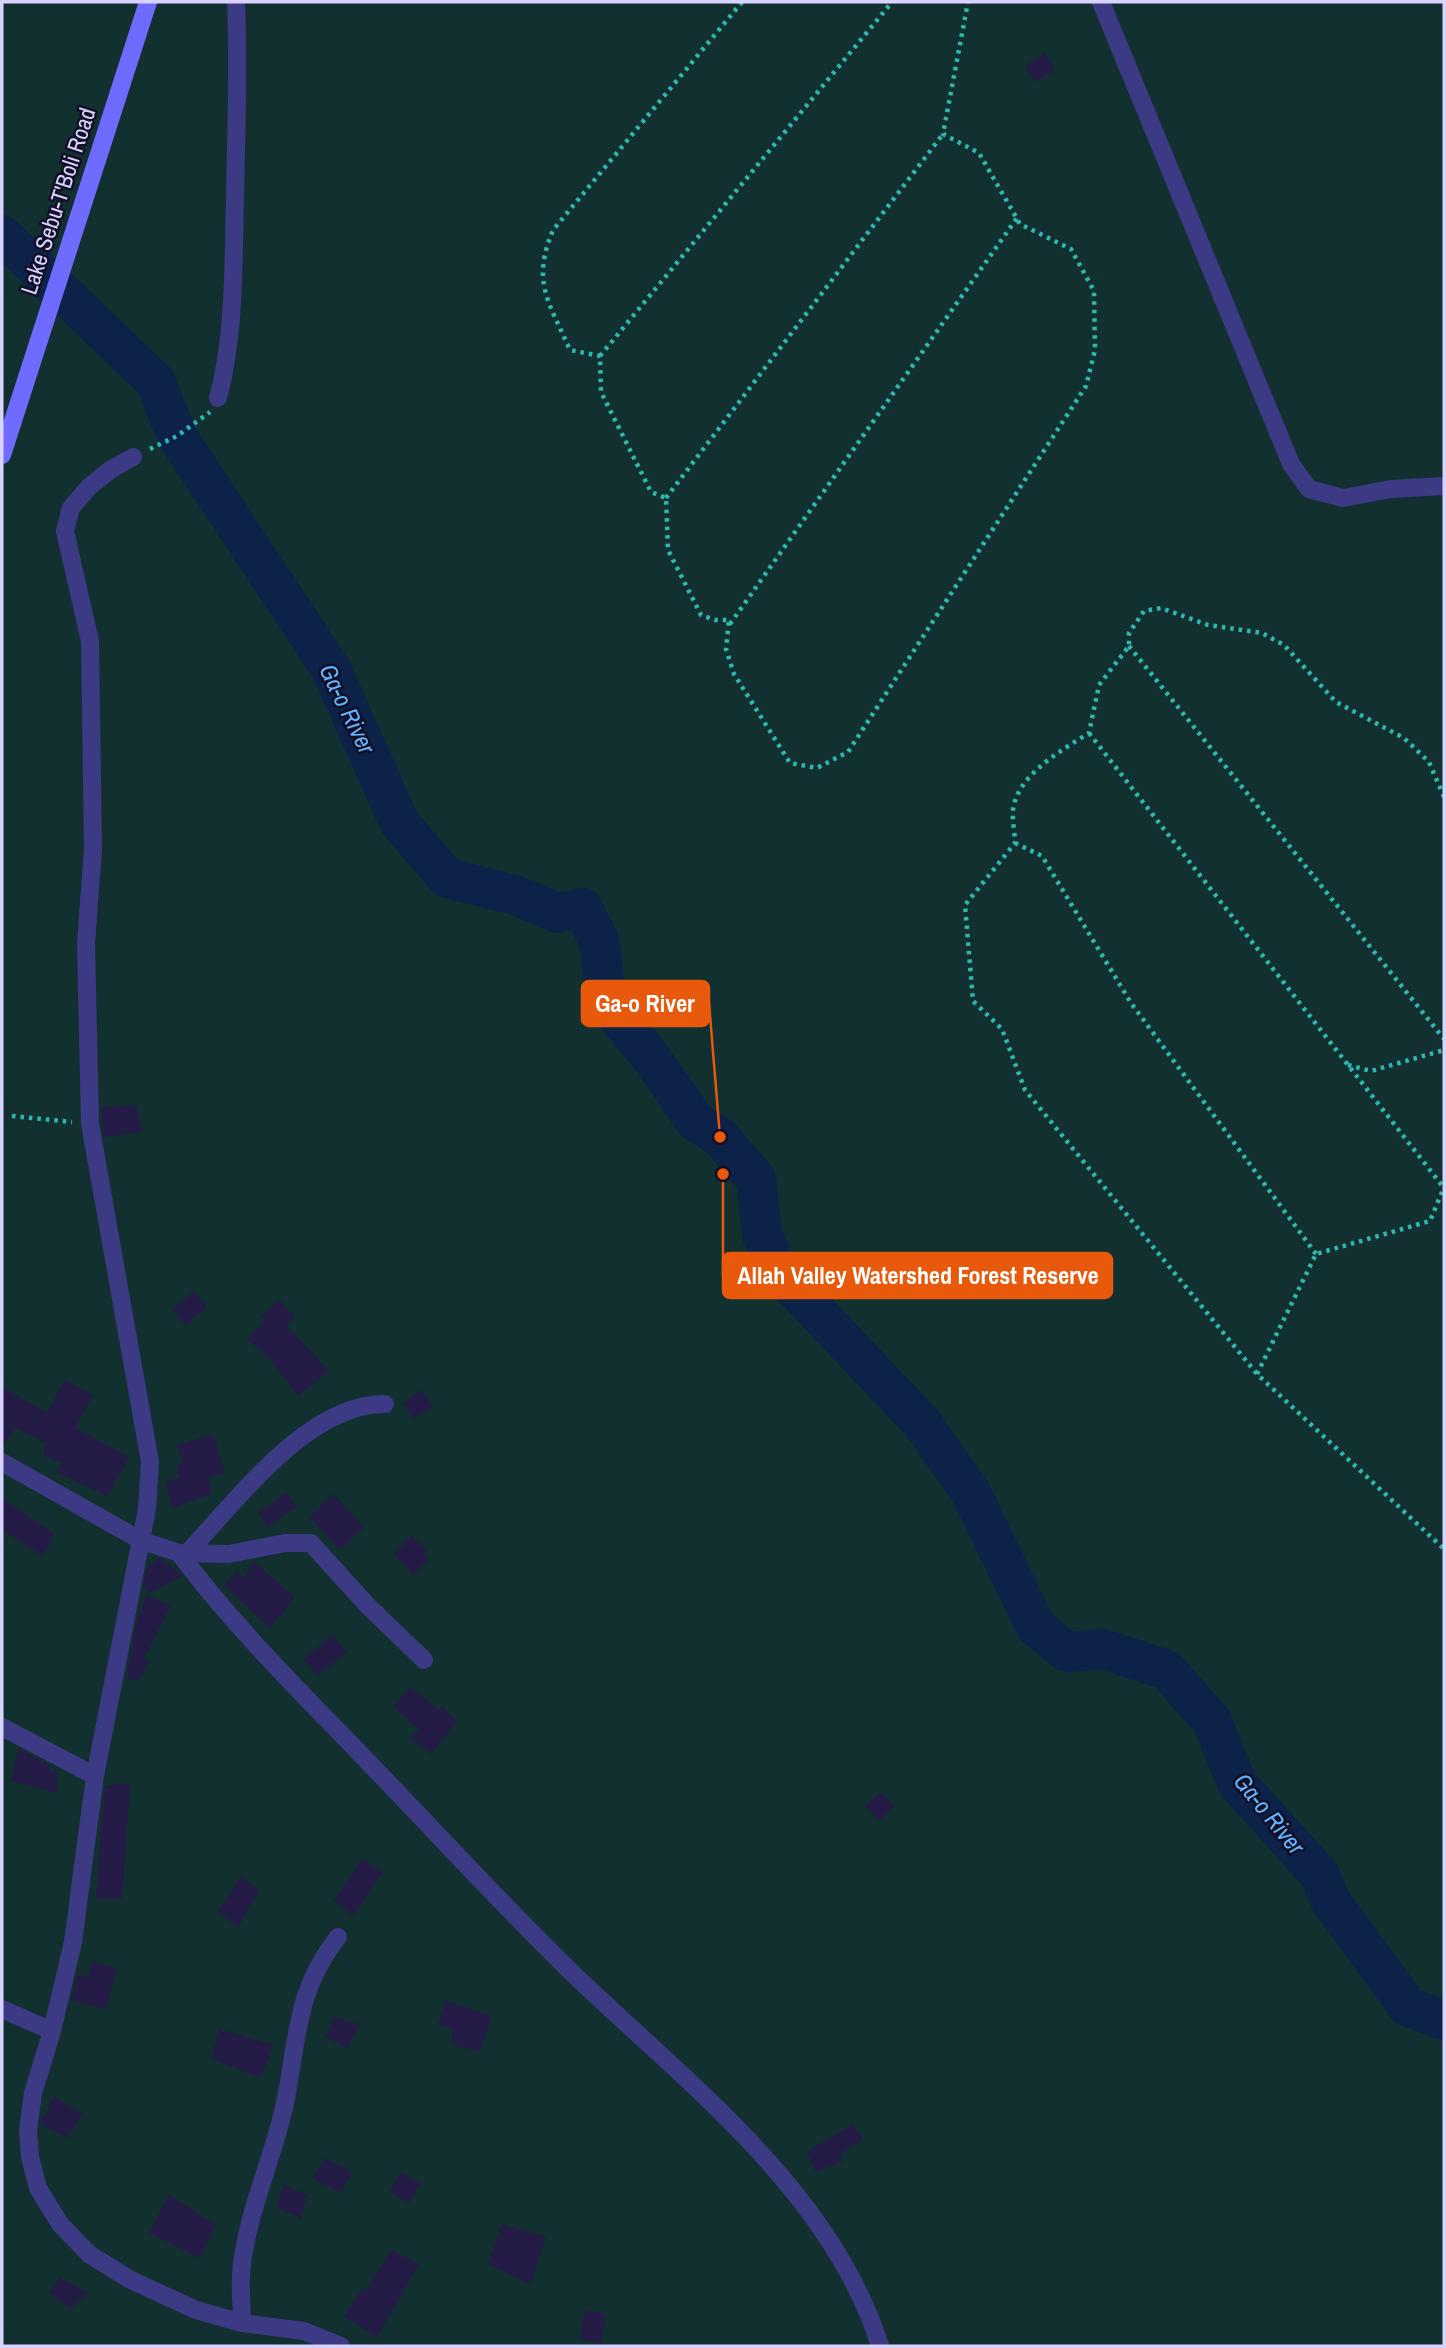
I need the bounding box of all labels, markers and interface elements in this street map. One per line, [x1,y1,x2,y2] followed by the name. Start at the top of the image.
[13,104,102,298] street label: Lake Sebu-T'Boli Road
[312,658,384,760] water label: Ga-o River
[582,981,709,1026] callout: Ga-o River
[595,987,695,1019] text: Ga-o River
[723,1253,1112,1298] callout: Allah Valley Watershed Forest Reserve
[737,1259,1099,1291] text: Allah Valley Watershed Forest Reserve
[1227,1766,1313,1862] water label: Ga-o River

